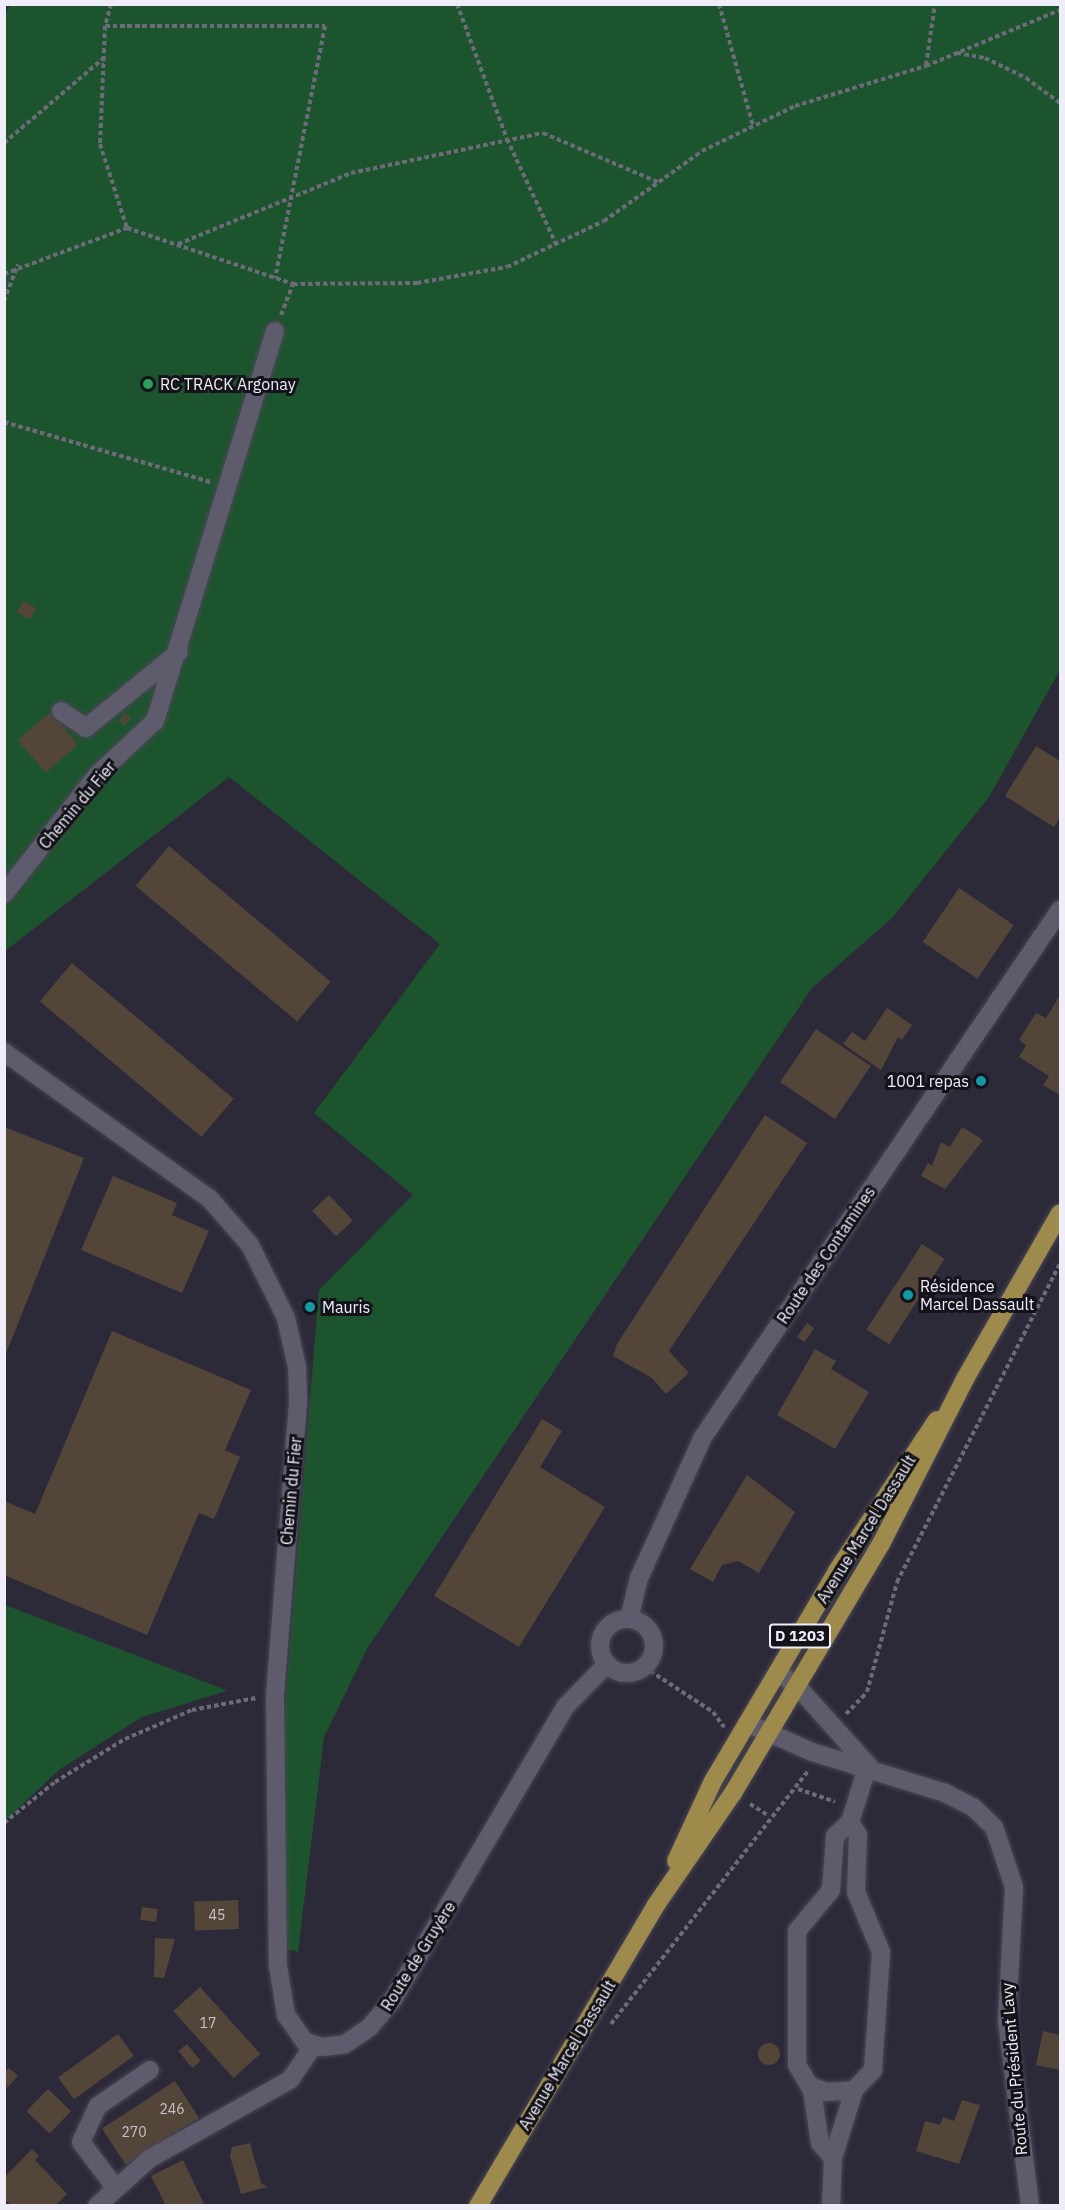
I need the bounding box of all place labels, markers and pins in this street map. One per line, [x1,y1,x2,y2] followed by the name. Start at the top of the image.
[160,374,296,394] place label: RC TRACK Argonay
[141,377,155,391] marker: RC TRACK Argonay
[887,1071,969,1091] place label: 1001 repas
[974,1074,988,1088] marker: 1001 repas
[920,1276,1034,1314] place label: Résidence Marcel Dassault
[901,1288,915,1302] marker: Résidence Marcel Dassault
[322,1297,370,1317] place label: Mauris
[303,1300,317,1314] marker: Mauris

